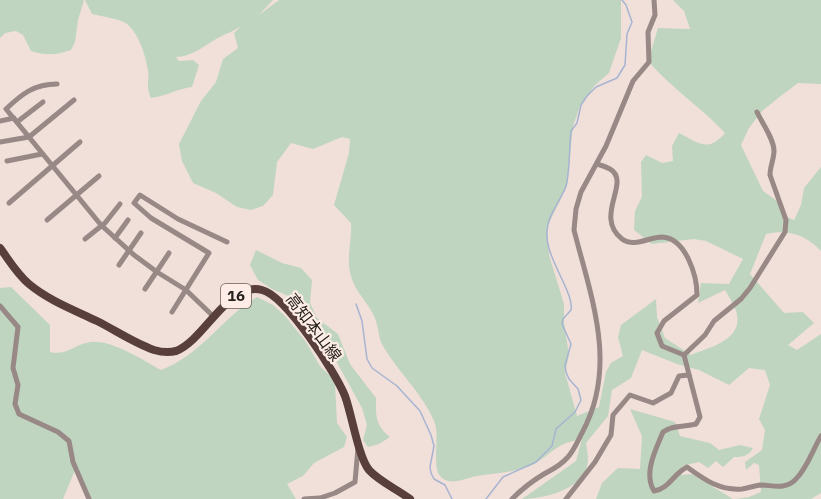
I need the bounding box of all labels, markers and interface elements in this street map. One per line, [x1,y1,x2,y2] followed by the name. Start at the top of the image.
[221,284,251,308] road number: 16
[282,289,346,365] street label: 高知本山線

